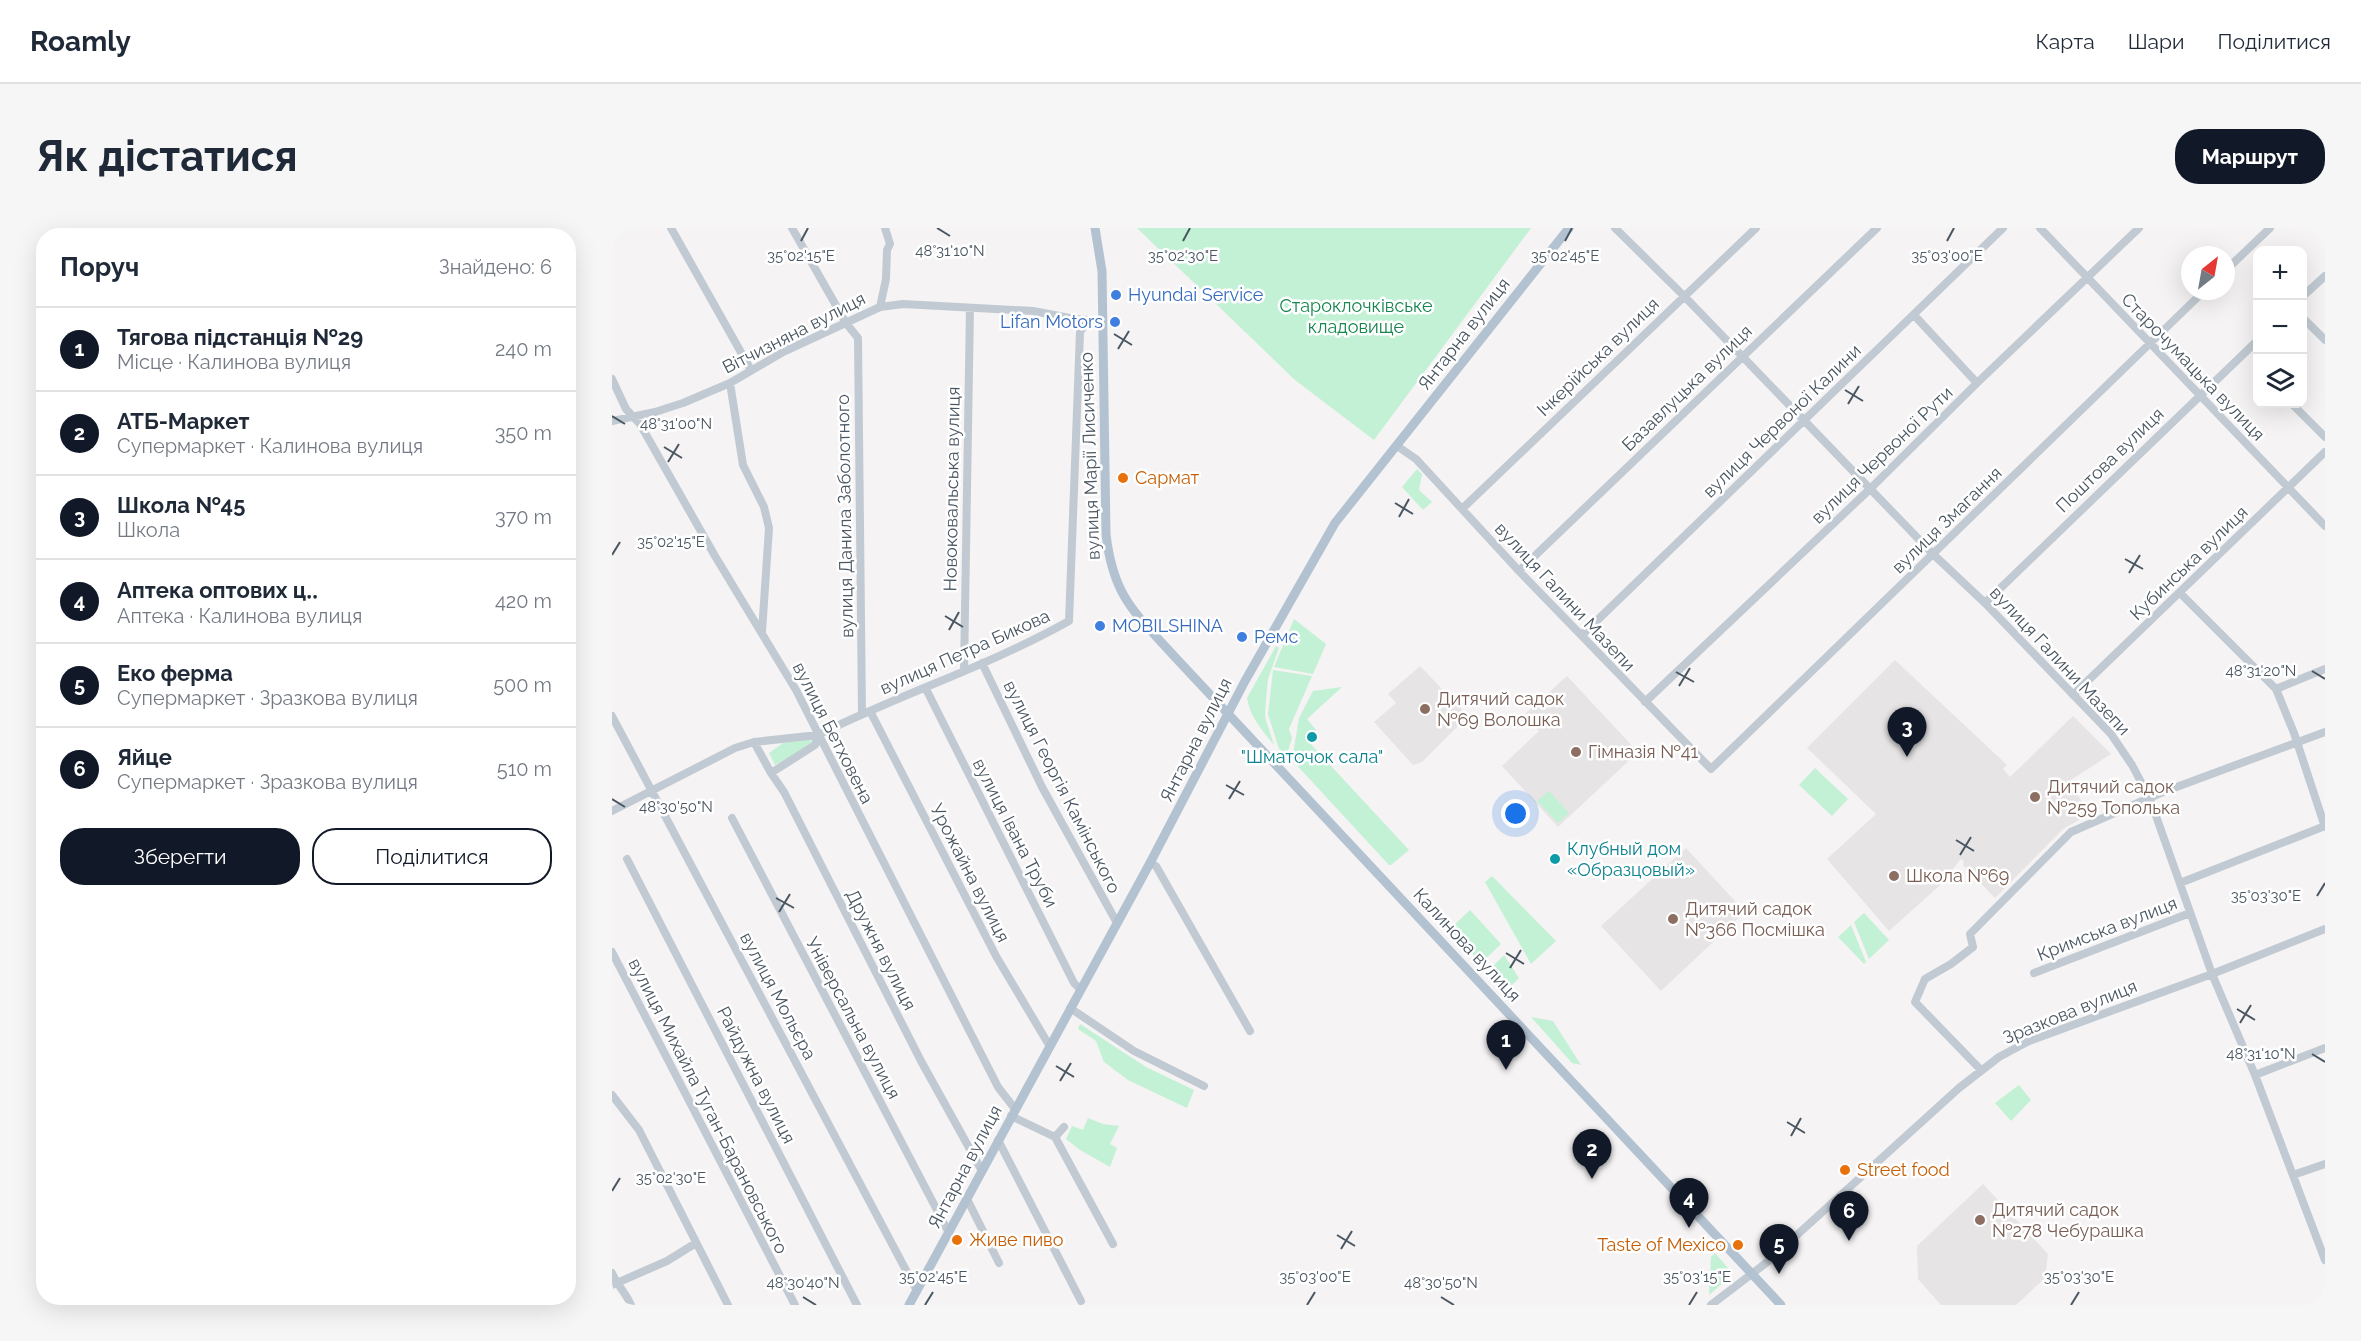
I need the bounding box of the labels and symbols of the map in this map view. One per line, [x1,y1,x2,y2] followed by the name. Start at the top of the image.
[915,242,985,260] text: 48°31'10"N
[2181,246,2235,300] north arrow
[767,247,835,265] text: 35°02'15"E
[1148,247,1218,265] text: 35°02'30"E
[1531,247,1599,265] text: 35°02'45"E
[1911,247,1983,265] text: 35°03'00"E
[1413,273,1514,394] street label: Янтарна вулиця
[1128,284,1264,305] place label: Hyundai Service
[719,287,869,378] street label: Вітчизняна вулиця
[1109,288,1123,302] marker: Hyundai Service
[2117,289,2269,445] street label: Старочумацька вулиця
[1532,293,1663,420] street label: Ічкерійська вулиця
[1279,295,1433,337] park label: Староклочківське кладовище
[1000,311,1103,332] place label: Lifan Motors
[1108,315,1122,329] marker: Lifan Motors
[1617,320,1756,455] street label: Базавлуцька вулиця
[1698,340,1865,502] street label: вулиця Червоної Калини
[1075,351,1104,560] street label: вулиця Марії Лисиченко
[1807,382,1957,528] street label: вулиця Червоної Рути
[939,386,964,592] street label: Новоковальська вулиця
[832,394,857,638] street label: вулиця Данила Заболотного
[2052,403,2168,516] street label: Поштова вулиця
[640,415,712,433] text: 48°31'00"N
[1887,462,2006,577] street label: вулиця Змагання
[1135,467,1200,488] place label: Сармат
[1116,471,1130,485] marker: Сармат
[2126,501,2252,624] street label: Кубинська вулиця
[1491,518,1640,675] street label: вулиця Галини Мазепи
[637,533,705,551] text: 35°02'15"E
[1986,582,2135,739] street label: вулиця Галини Мазепи
[877,605,1053,698] street label: вулиця Петра Бикова
[1112,615,1223,636] place label: MOBILSHINA
[1093,619,1107,633] marker: MOBILSHINA
[1254,626,1298,647] place label: Ремс
[1235,630,1249,644] marker: Ремс
[789,659,878,807] street label: вулиця Бетховена
[2226,662,2296,680] text: 48°31'20"N
[1155,674,1236,805] street label: Янтарна вулиця
[1000,677,1125,897] street label: вулиця Георгія Камінського
[1437,688,1564,730] place label: Дитячий садок №69 Волошка
[1418,702,1432,716] marker: Дитячий садок №69 Волошка
[1888,708,1926,757] pin: 3
[1305,730,1319,744] marker: "Шматочок сала"
[1588,741,1699,762] place label: Гімназія №41
[1569,745,1583,759] marker: Гімназія №41
[1241,746,1383,767] place label: "Шматочок сала"
[969,755,1062,911] street label: вулиця Івана Труби
[2047,776,2180,818] place label: Дитячий садок №259 Тополька
[2028,790,2042,804] marker: Дитячий садок №259 Тополька
[639,798,713,816] text: 48°30'50"N
[1501,799,1530,828] your location
[926,800,1014,946] street label: Урожайна вулиця
[1567,838,1695,880] place label: Клубный дом «Образцовый»
[1548,852,1562,866] marker: Клубный дом «Образцовый»
[1906,865,2009,886] place label: Школа №69
[1887,869,1901,883] marker: Школа №69
[1409,884,1525,1006] street label: Калинова вулиця
[842,886,921,1014] street label: Дружня вулиця
[2231,887,2301,905] text: 35°03'30"E
[2034,892,2180,965] street label: Кримська вулиця
[1685,898,1825,940] place label: Дитячий садок №366 Посмішка
[1666,912,1680,926] marker: Дитячий садок №366 Посмішка
[736,929,821,1063] street label: вулиця Мольєра
[802,933,905,1102] street label: Універсальна вулиця
[624,955,793,1257] street label: вулиця Михайла Туган-Барановського
[2000,975,2140,1048] street label: Зразкова вулиця
[713,1003,800,1147] street label: Райдужна вулиця
[1486,1020,1526,1070] pin: 1
[2226,1045,2296,1063] text: 48°31'10"N
[923,1102,1006,1232] street label: Янтарна вулиця
[1572,1130,1612,1179] pin: 2
[1857,1159,1950,1180] place label: Street food
[1838,1163,1852,1177] marker: Street food
[636,1169,706,1187] text: 35°02'30"E
[1670,1178,1708,1228] pin: 4
[1830,1192,1868,1241] pin: 6
[1992,1199,2144,1241] place label: Дитячий садок №278 Чебурашка
[1973,1213,1987,1227] marker: Дитячий садок №278 Чебурашка
[1760,1224,1798,1274] pin: 5
[969,1229,1064,1250] place label: Живе пиво
[950,1233,964,1247] marker: Живе пиво
[1597,1234,1726,1255] place label: Taste of Mexico
[1731,1238,1745,1252] marker: Taste of Mexico
[899,1268,967,1286] text: 35°02'45"E
[1279,1268,1351,1286] text: 35°03'00"E
[1663,1268,1731,1286] text: 35°03'15"E
[2044,1268,2114,1286] text: 35°03'30"E
[766,1274,840,1292] text: 48°30'40"N
[1404,1274,1478,1292] text: 48°30'50"N

